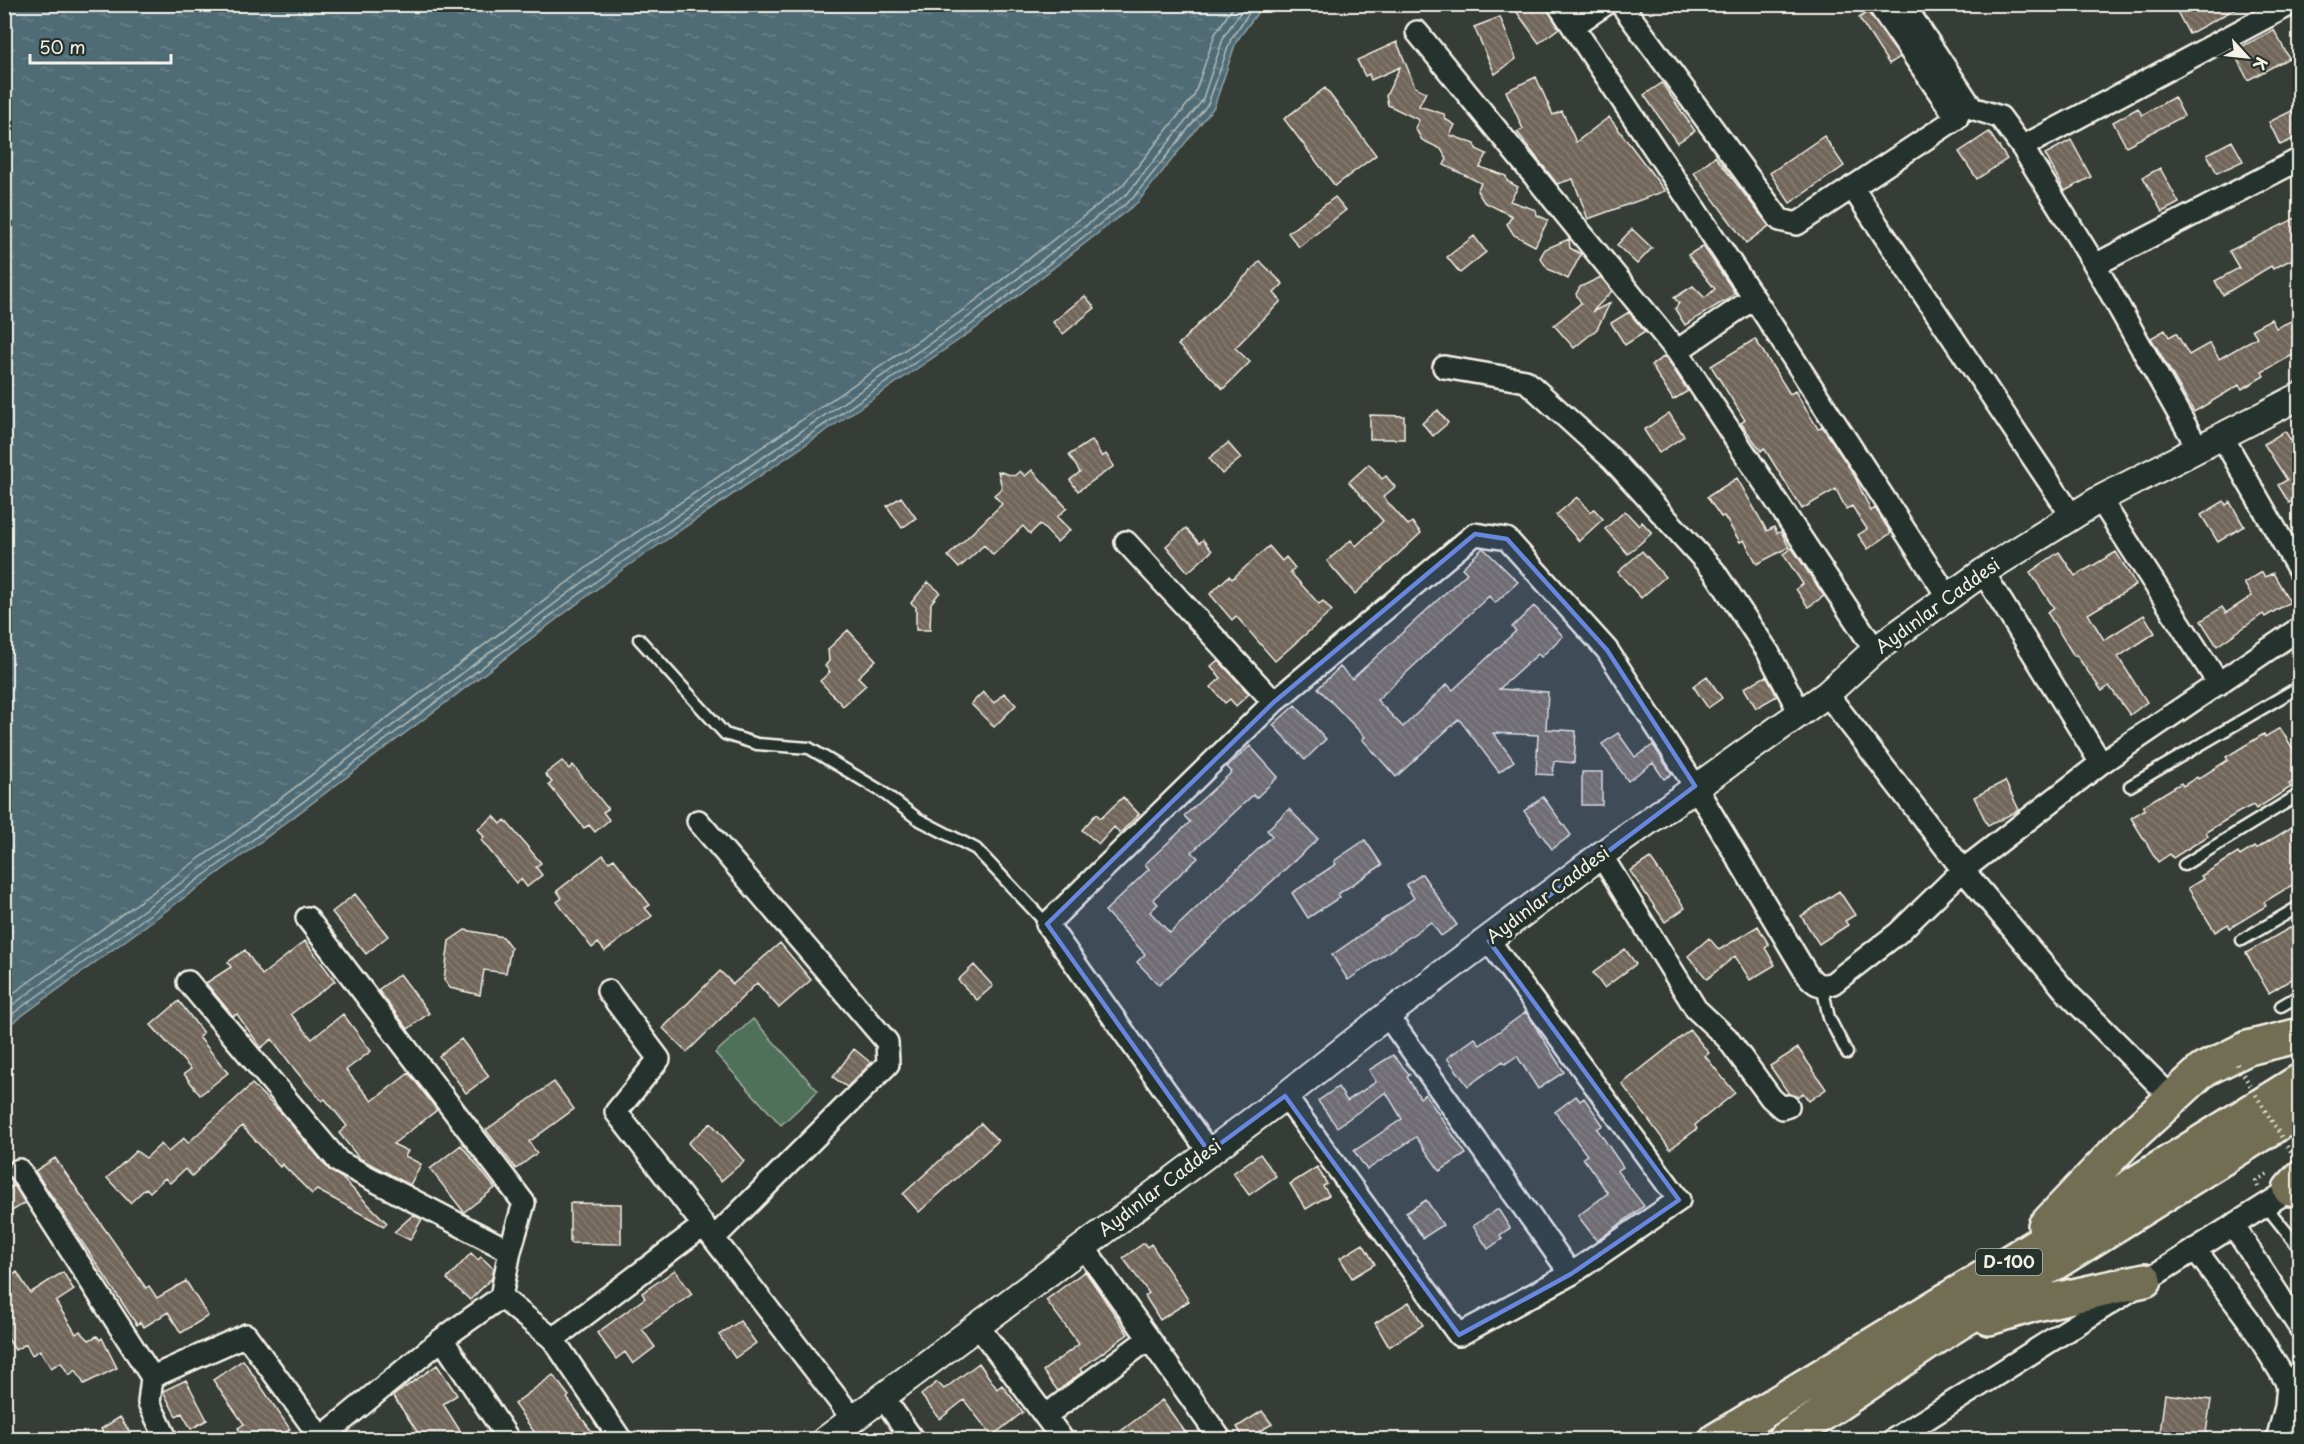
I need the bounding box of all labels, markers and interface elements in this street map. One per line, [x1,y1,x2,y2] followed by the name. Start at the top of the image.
[30,27,171,65] scale bar
[2217,27,2277,87] north arrow
[39,33,86,60] text: 50 m
[2248,54,2275,75] text: K
[1869,550,2005,659] street label: Aydınlar Caddesi
[1480,838,1614,949] street label: Aydınlar Caddesi
[1092,1131,1226,1242] street label: Aydınlar Caddesi
[1976,1249,2042,1275] road number: D-100

